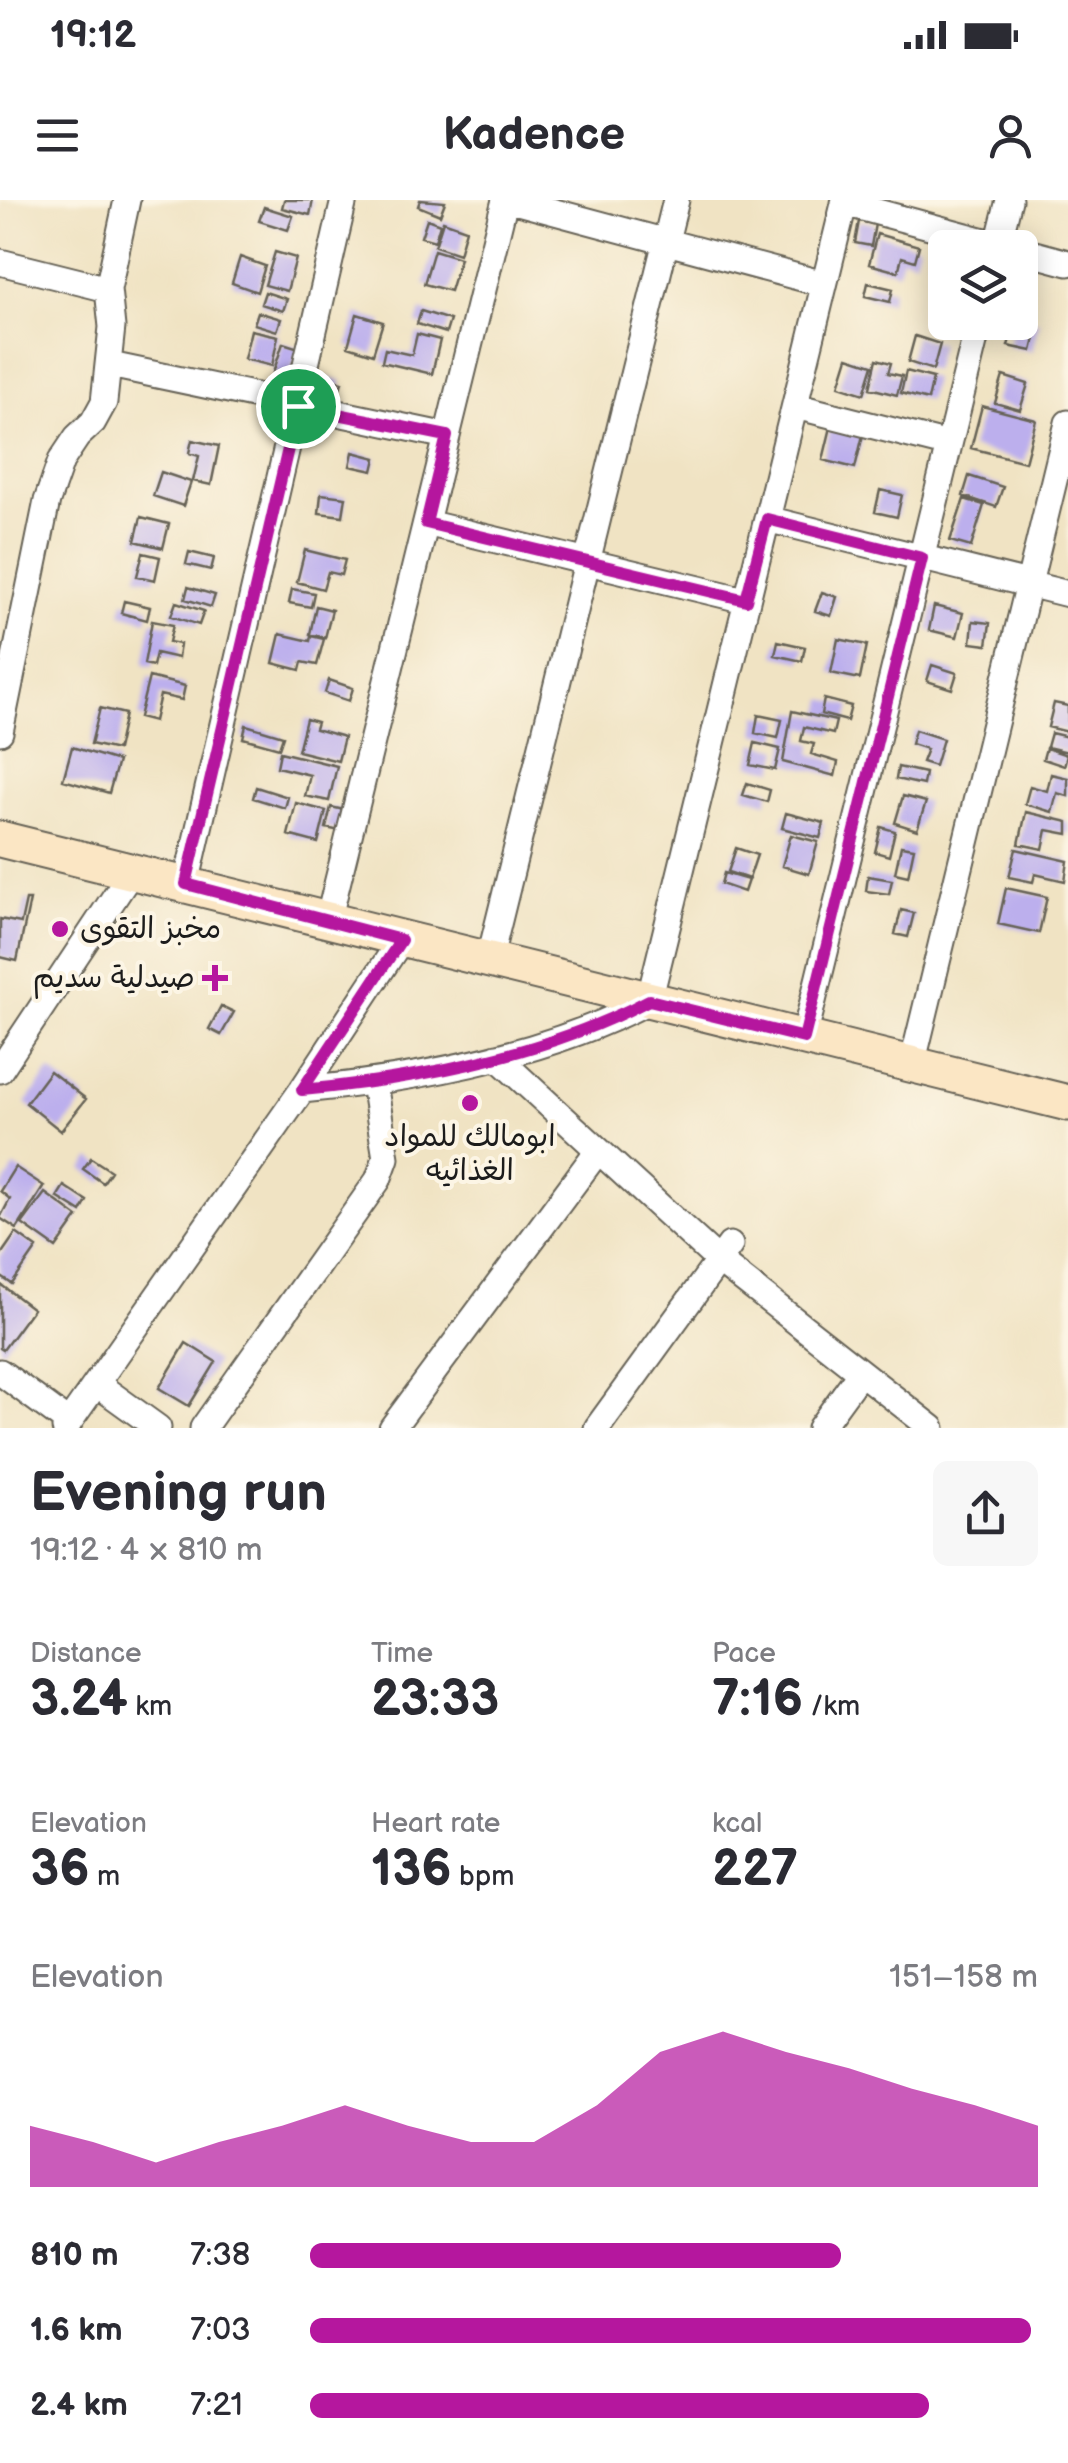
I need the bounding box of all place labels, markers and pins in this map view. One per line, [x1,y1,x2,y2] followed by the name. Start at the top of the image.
[256,364,341,449] pin
[80,911,221,947] place label: مخبز التقوى
[49,918,71,940] marker: مخبز التقوى
[33,960,195,999] place label: صيدلية سديم
[204,967,226,989] marker: صيدلية سديم
[459,1092,481,1114] marker: ابومالك للمواد الغذائيه
[384,1119,556,1189] place label: ابومالك للمواد الغذائيه

